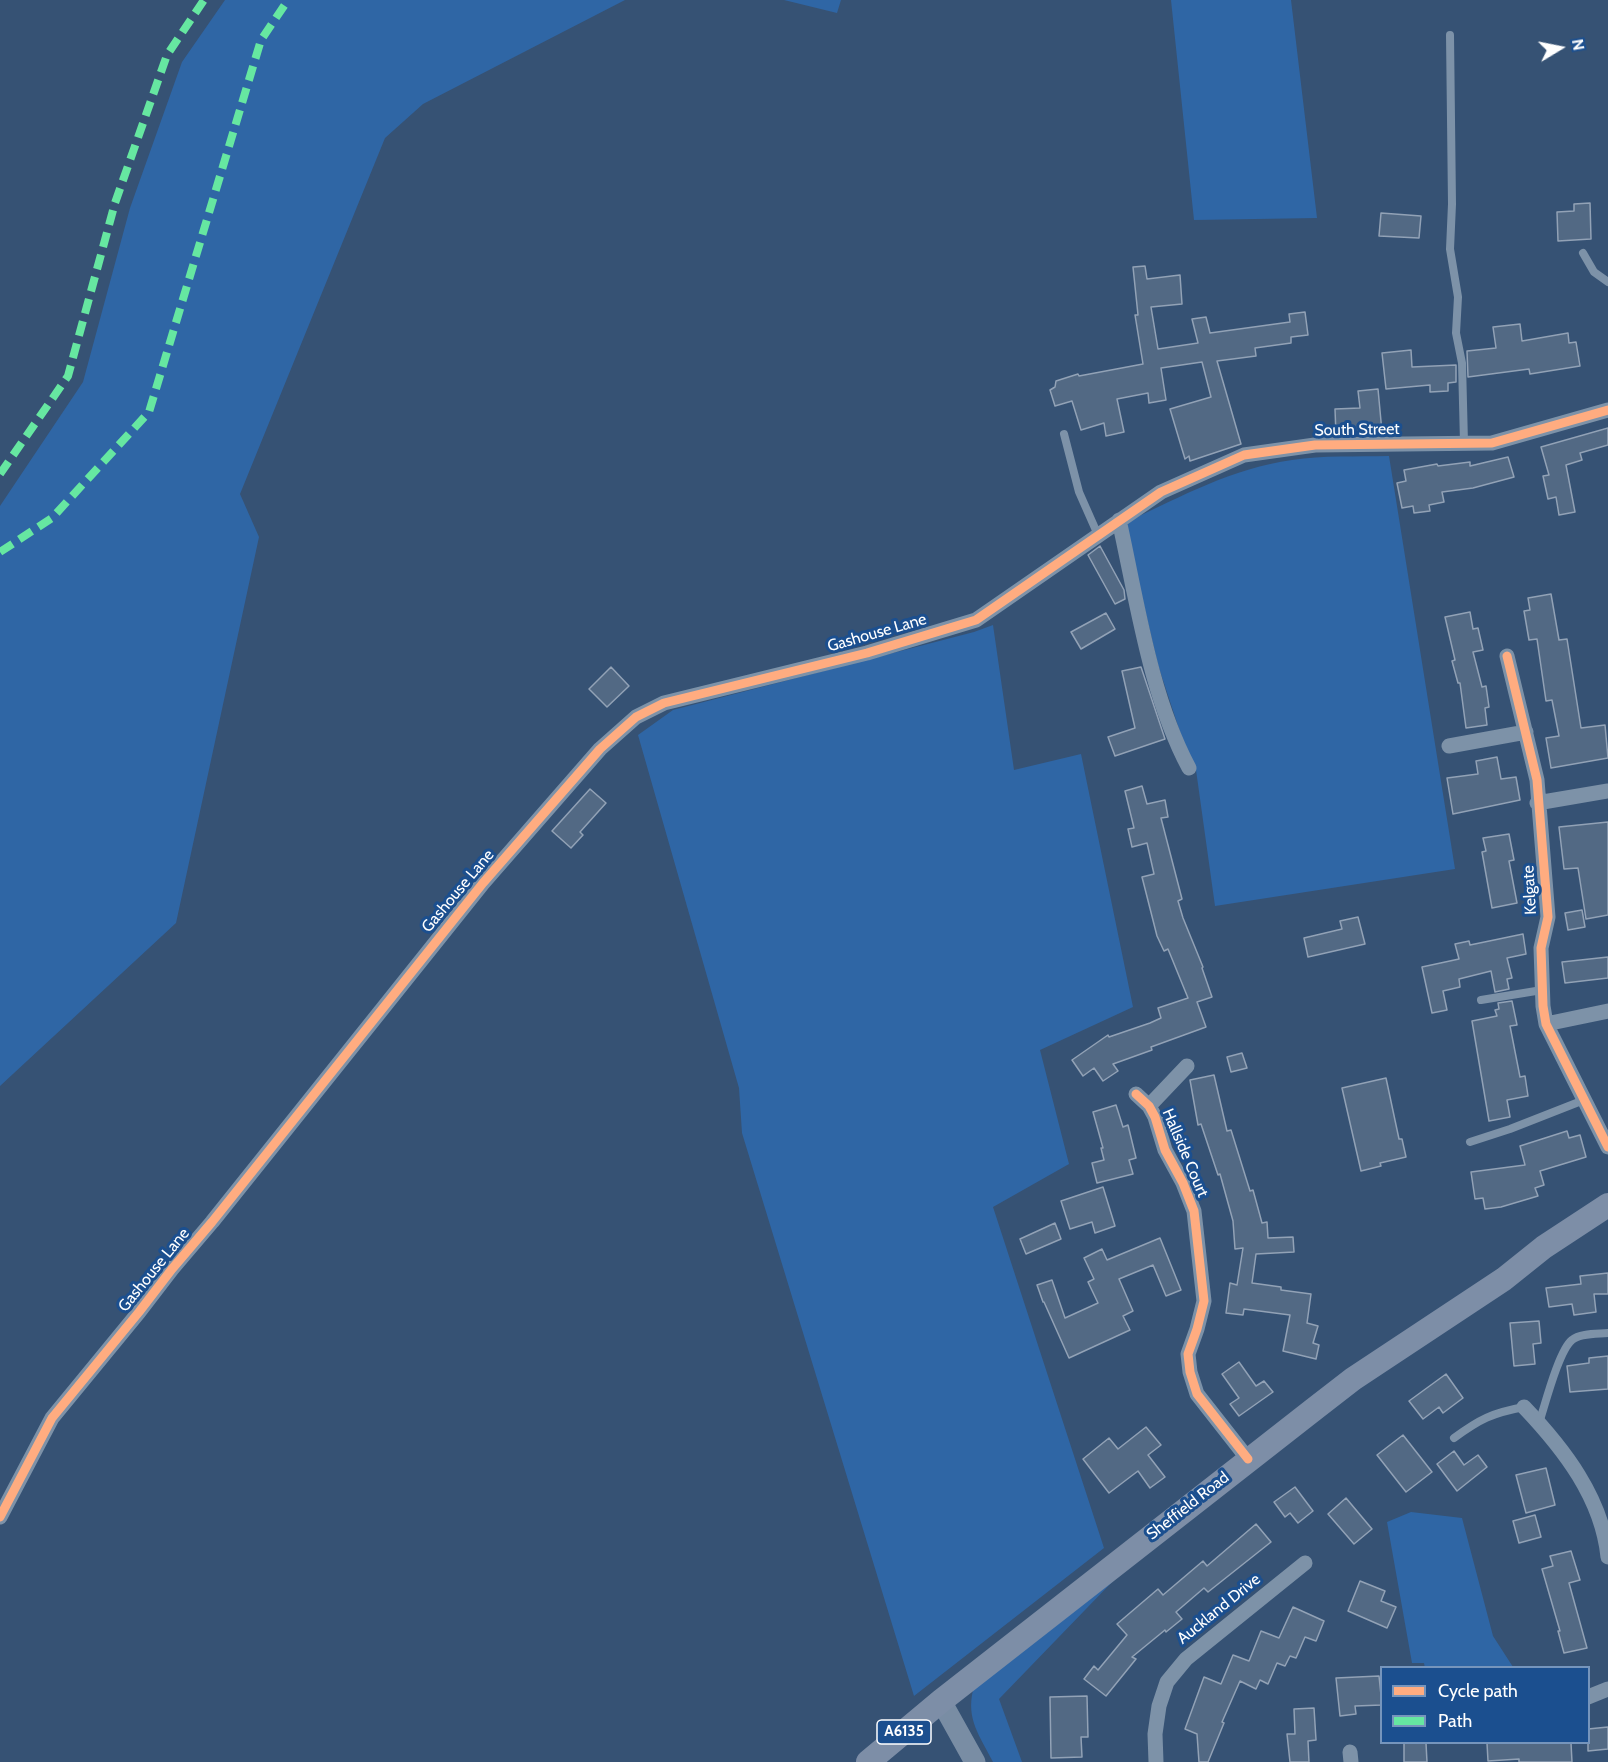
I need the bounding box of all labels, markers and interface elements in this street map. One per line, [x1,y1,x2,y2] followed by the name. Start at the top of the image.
[1530,18,1590,78] north arrow
[1568,38,1589,52] text: N
[1314,420,1400,440] street label: South Street
[825,610,929,656] street label: Gashouse Lane
[418,846,498,936] street label: Gashouse Lane
[1519,865,1541,915] street label: Kelgate
[1158,1106,1212,1200] street label: Hallside Court
[114,1224,194,1316] street label: Gashouse Lane
[1143,1468,1233,1544] street label: Sheffield Road
[1174,1570,1264,1648] street label: Auckland Drive
[1380,1666,1590,1744] legend
[1438,1680,1518,1702] text: Cycle path
[1438,1710,1472,1732] text: Path
[877,1720,931,1744] road number: A6135

